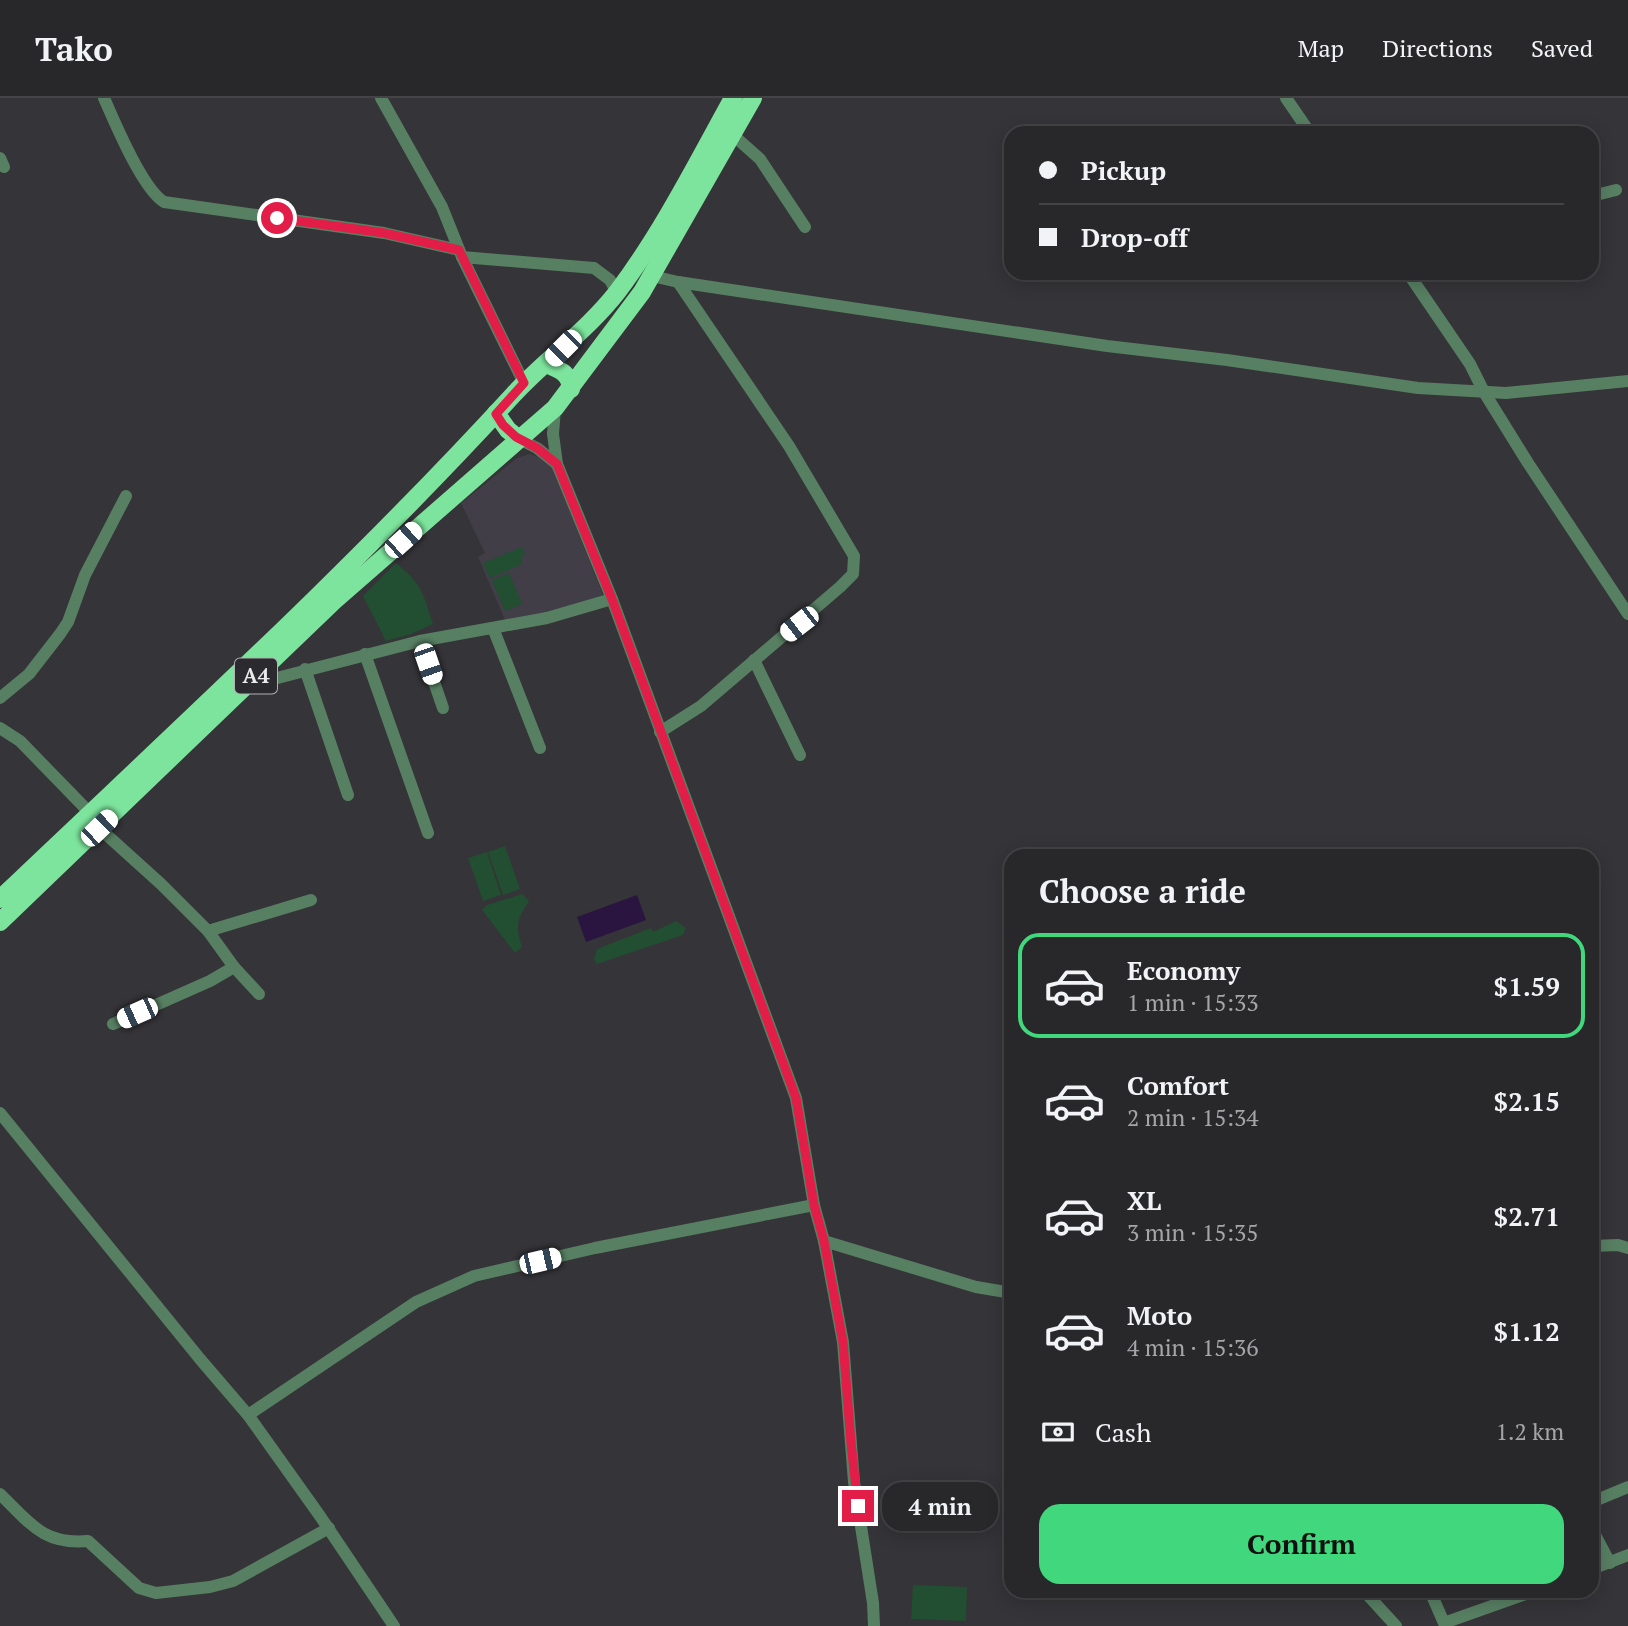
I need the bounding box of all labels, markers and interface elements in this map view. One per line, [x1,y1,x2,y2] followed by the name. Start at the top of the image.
[35,27,113,70] text: Tako
[1298,32,1344,64] text: Map
[1382,32,1493,64] text: Directions
[1531,32,1593,64] text: Saved
[1081,153,1166,187] text: Pickup
[261,202,293,234] route start
[1081,220,1188,254] text: Drop-off
[541,326,586,370] car
[381,518,426,562] car
[776,603,823,645] car
[412,641,445,687] car
[235,658,277,694] road number: A4
[77,806,122,850] car
[1039,870,1246,912] text: Choose a ride
[1127,953,1240,987] text: Economy
[1043,954,1106,1017] icon: car
[1494,969,1560,1003] text: $1.59
[1127,987,1259,1018] text: 1 min · 15:33
[114,995,161,1031] car
[1127,1068,1229,1102] text: Comfort
[1043,1069,1106,1132] icon: car
[1494,1084,1560,1118] text: $2.15
[1127,1102,1259,1133] text: 2 min · 15:34
[1127,1183,1161,1217] text: XL
[1043,1184,1106,1247] icon: car
[1494,1199,1560,1233] text: $2.71
[1127,1217,1259,1248] text: 3 min · 15:35
[518,1246,563,1276] car
[1127,1298,1192,1332] text: Moto
[1043,1299,1106,1362] icon: car
[1494,1314,1560,1348] text: $1.12
[1127,1332,1259,1363] text: 4 min · 15:36
[1039,1413,1077,1451] icon: cash
[1095,1415,1151,1449] text: Cash
[1496,1416,1564,1447] text: 1.2 km
[882,1482,998,1530] callout: 4 min
[842,1490,874,1522] route end
[909,1491,971,1522] text: 4 min
[1039,1504,1564,1584] button: Confirm

